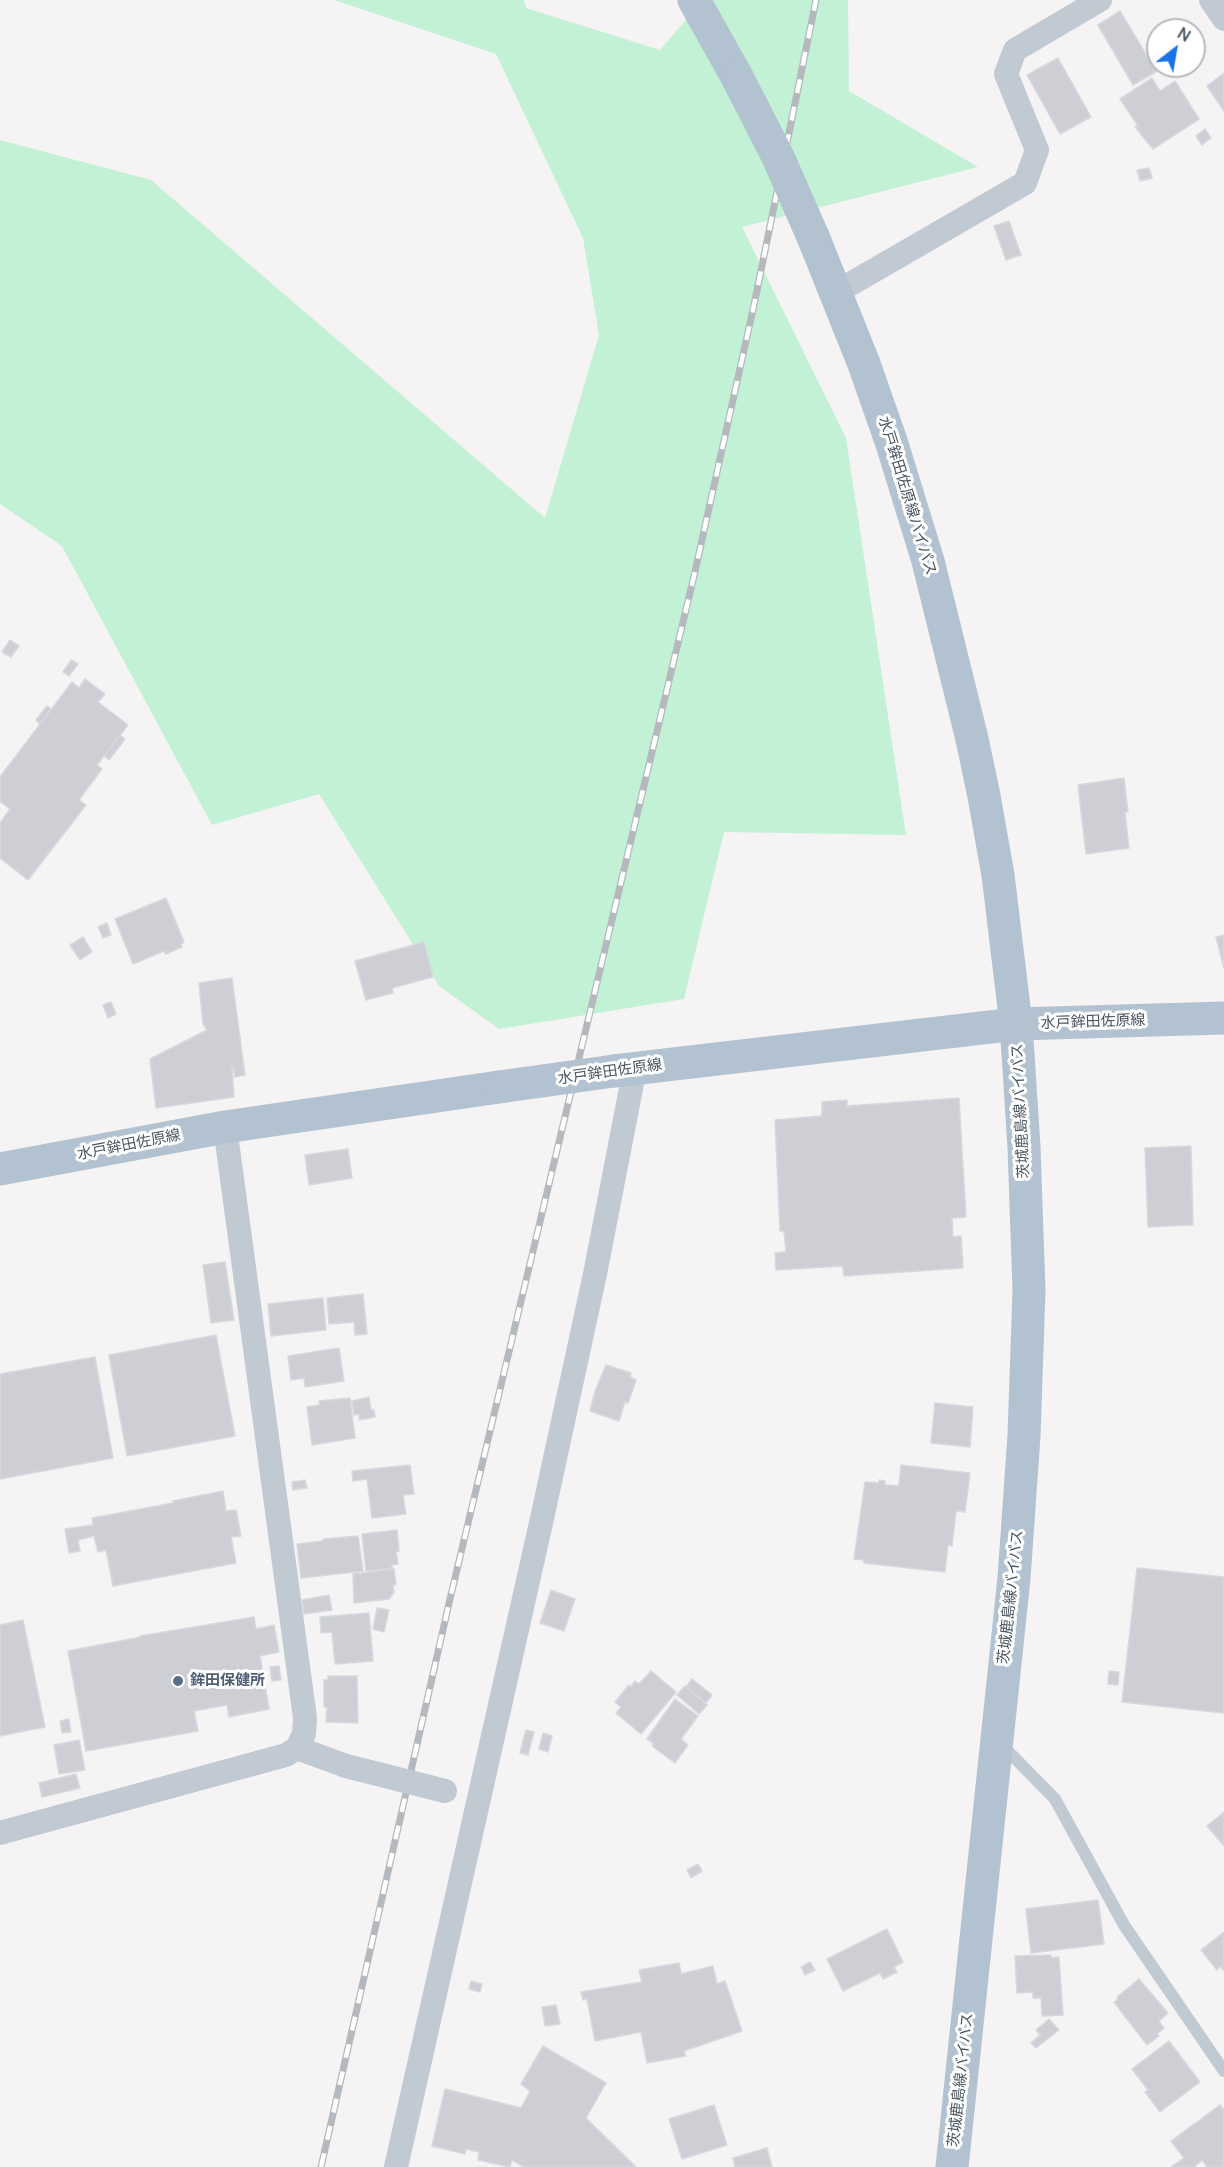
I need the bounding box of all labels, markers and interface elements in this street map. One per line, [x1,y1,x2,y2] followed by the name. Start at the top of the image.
[1146,18,1206,78] north arrow
[1174,22,1195,47] text: N
[874,414,940,578] street label: 水戸鉾田佐原線バイパス
[1040,1011,1146,1033] street label: 水戸鉾田佐原線
[1008,1043,1034,1179] street label: 茨城鹿島線バイパス
[557,1056,663,1088] street label: 水戸鉾田佐原線
[76,1126,182,1164] street label: 水戸鉾田佐原線
[995,1529,1027,1665] street label: 茨城鹿島線バイパス
[190,1672,265,1690] place label: 鉾田保健所
[171,1674,185,1688] marker: 鉾田保健所
[945,2012,977,2148] street label: 茨城鹿島線バイパス

